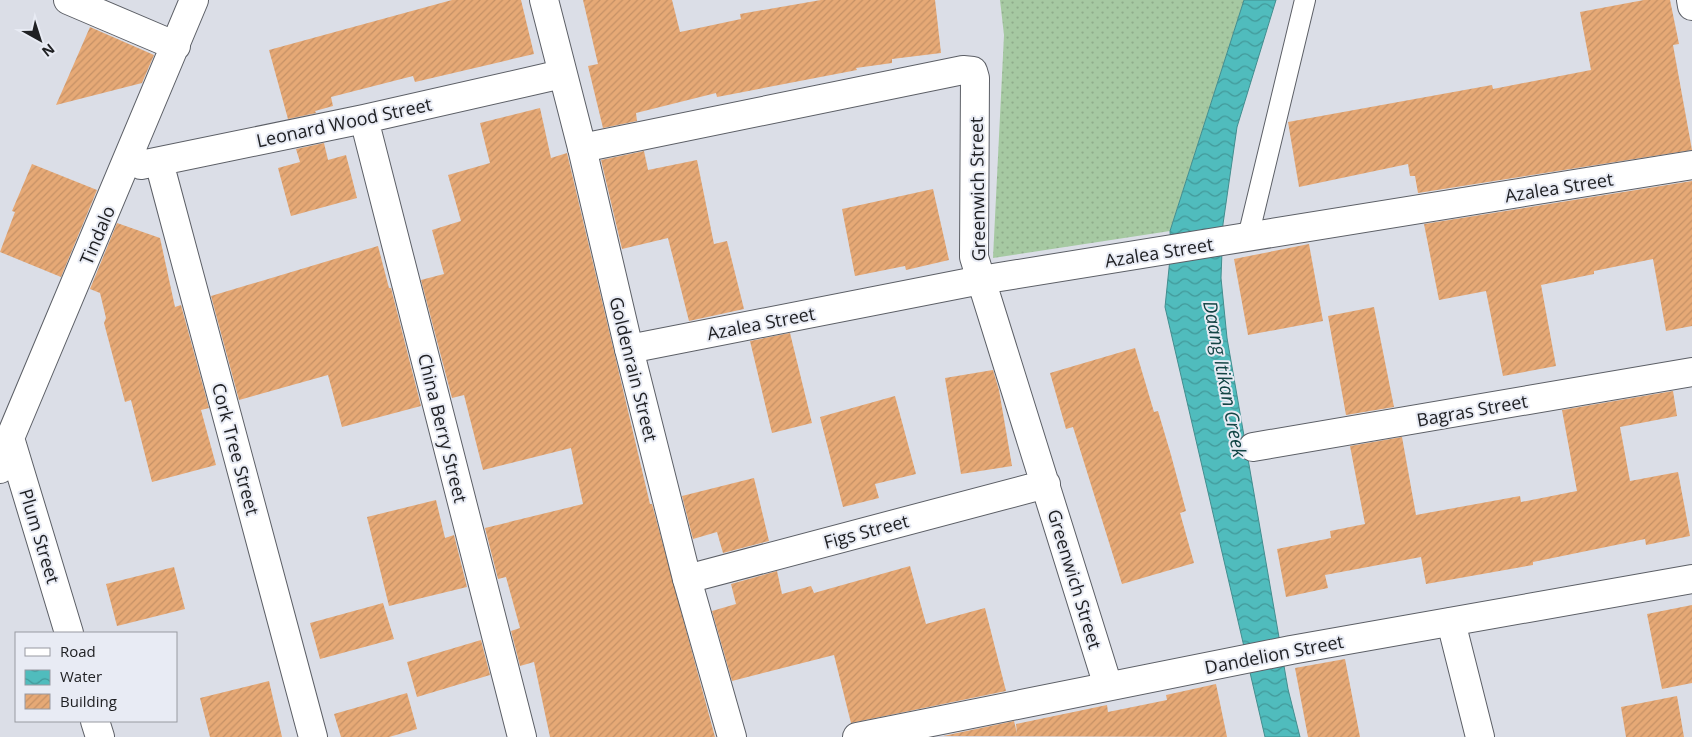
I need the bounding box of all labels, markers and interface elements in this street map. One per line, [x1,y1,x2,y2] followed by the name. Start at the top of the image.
[15,15,65,65] north arrow
[38,40,59,61] text: N
[254,92,434,152] street label: Leonard Wood Street
[964,116,990,262] street label: Greenwich Street
[1503,167,1615,207] street label: Azalea Street
[74,202,120,268] street label: Tindalo
[1103,232,1215,272] street label: Azalea Street
[604,294,664,444] street label: Goldenrain Street
[1197,299,1253,460] water label: Daang Itikan Creek
[705,301,817,345] street label: Azalea Street
[413,351,473,505] street label: China Berry Street
[207,380,265,518] street label: Cork Tree Street
[1415,388,1529,432] street label: Bagras Street
[14,486,66,586] street label: Plum Street
[1042,506,1108,652] street label: Greenwich Street
[821,508,911,554] street label: Figs Street
[1202,629,1346,679] street label: Dandelion Street
[15,632,178,722] legend
[60,641,96,661] text: Road
[60,666,102,686] text: Water
[60,691,117,711] text: Building

